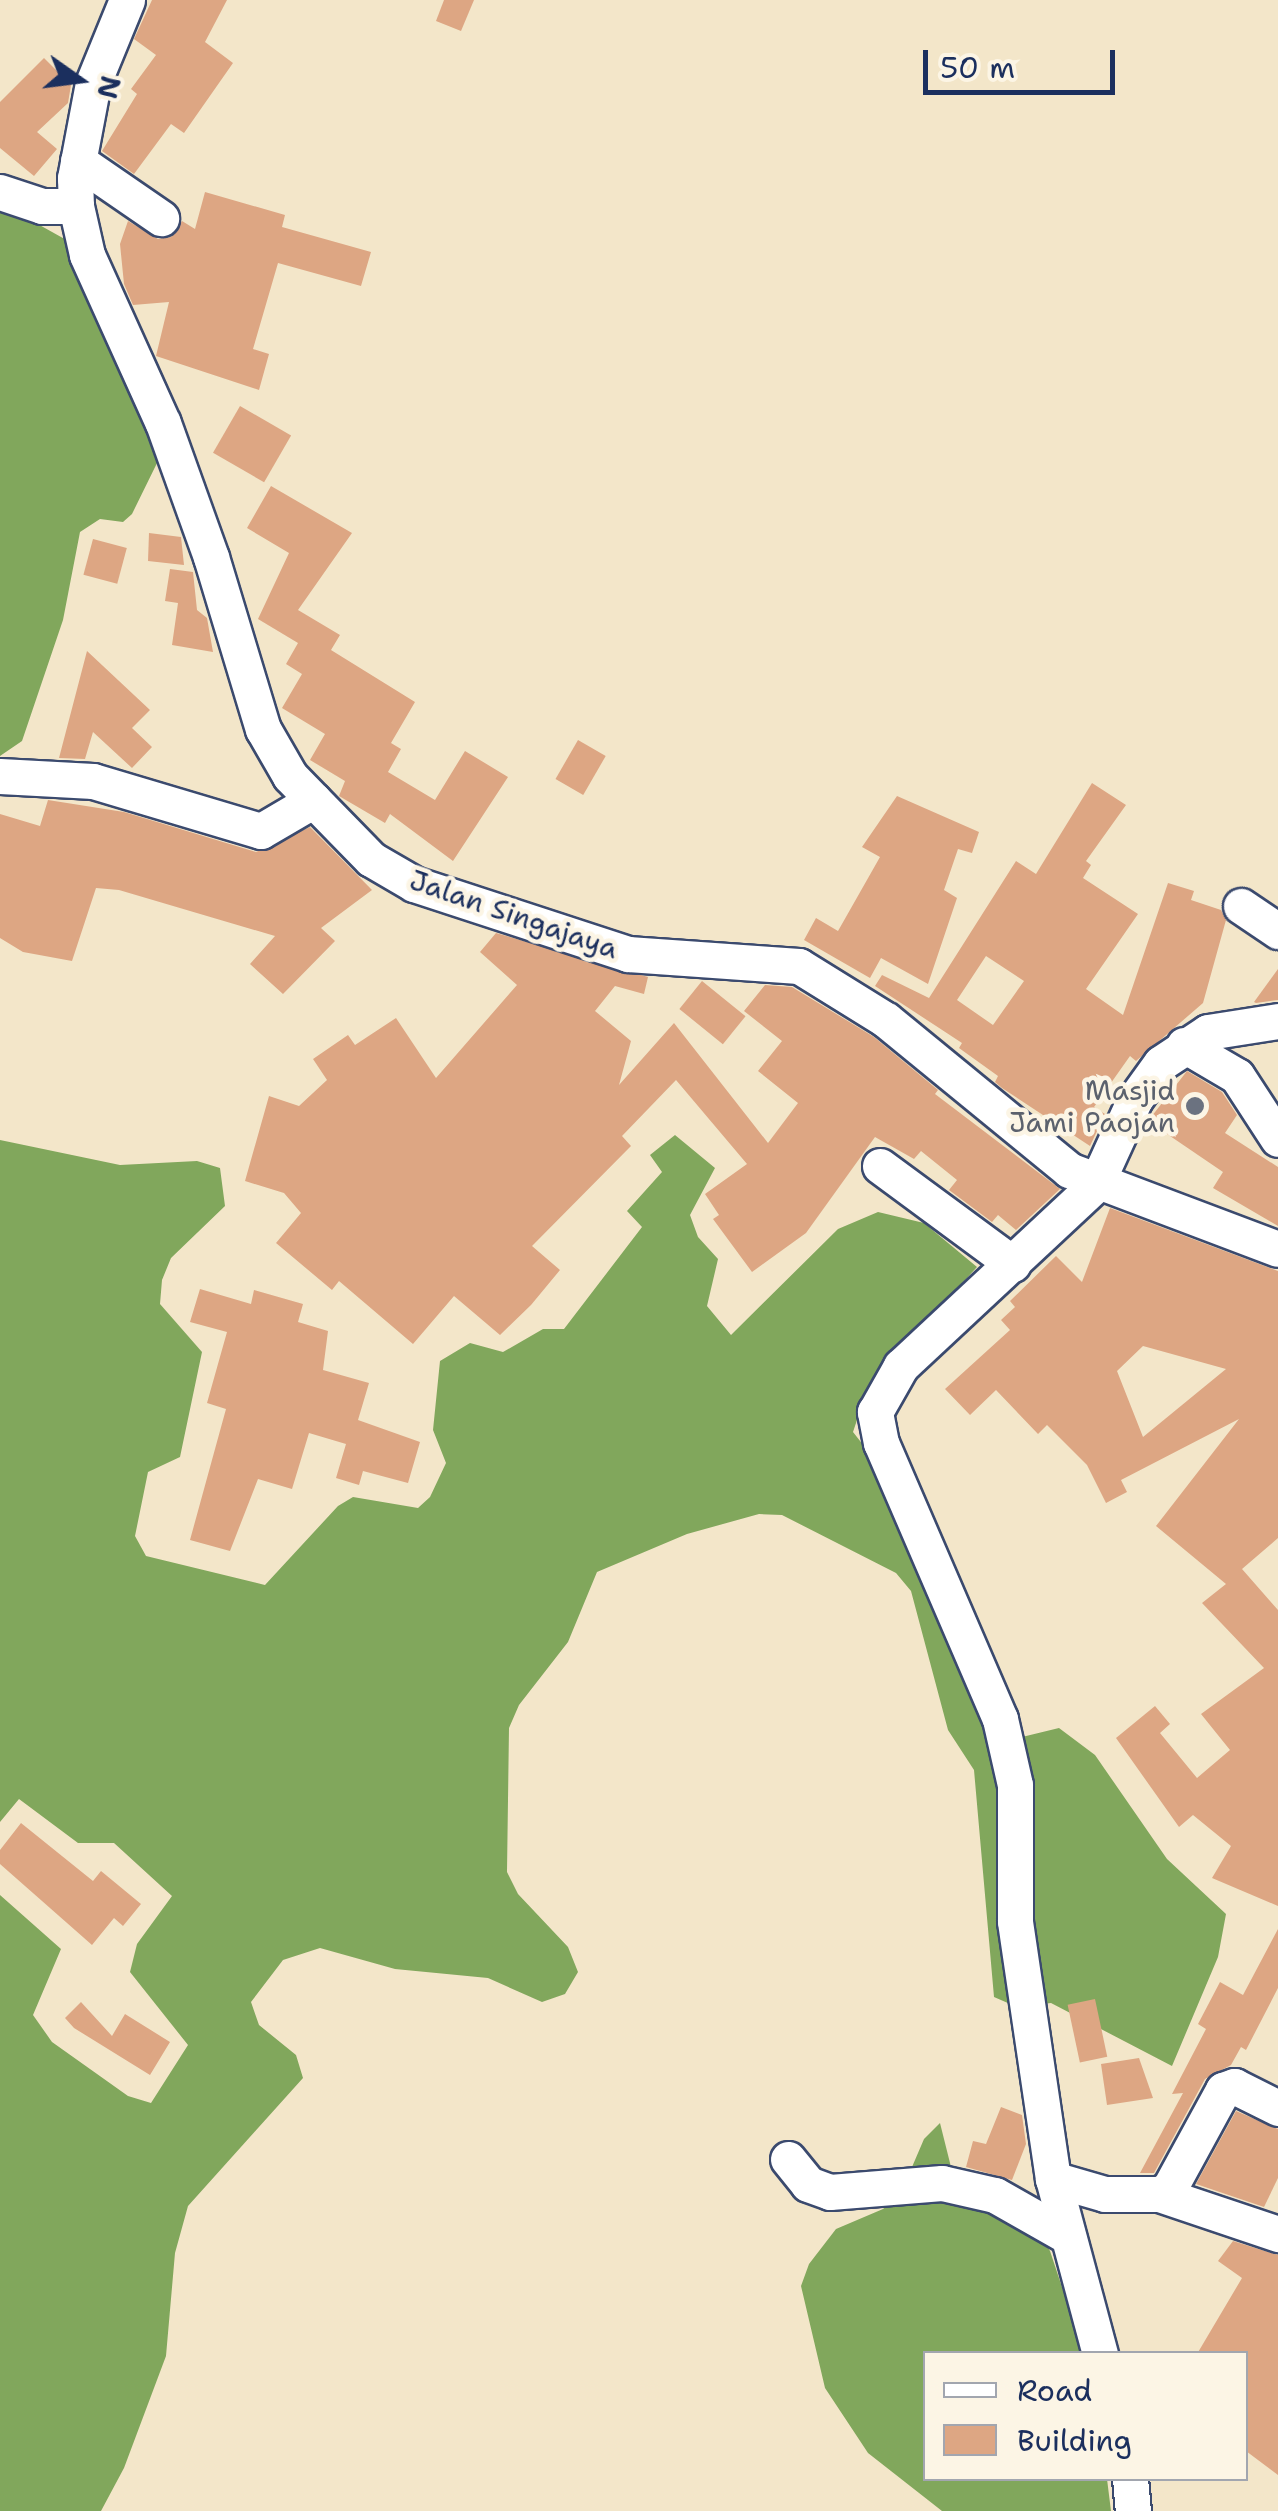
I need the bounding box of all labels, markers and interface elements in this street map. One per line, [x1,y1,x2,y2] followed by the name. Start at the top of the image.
[30,30,130,130] north arrow
[928,30,1120,92] scale bar
[940,47,1015,88] text: 50 m
[88,72,130,103] text: N
[405,863,623,965] street label: Jalan Singajaya
[1009,1073,1175,1139] place label: Masjid Jami Paojan
[1184,1095,1206,1117] marker: Masjid Jami Paojan
[923,2351,1248,2481] legend
[1017,2370,1092,2411] text: Road
[1017,2420,1132,2461] text: Building

